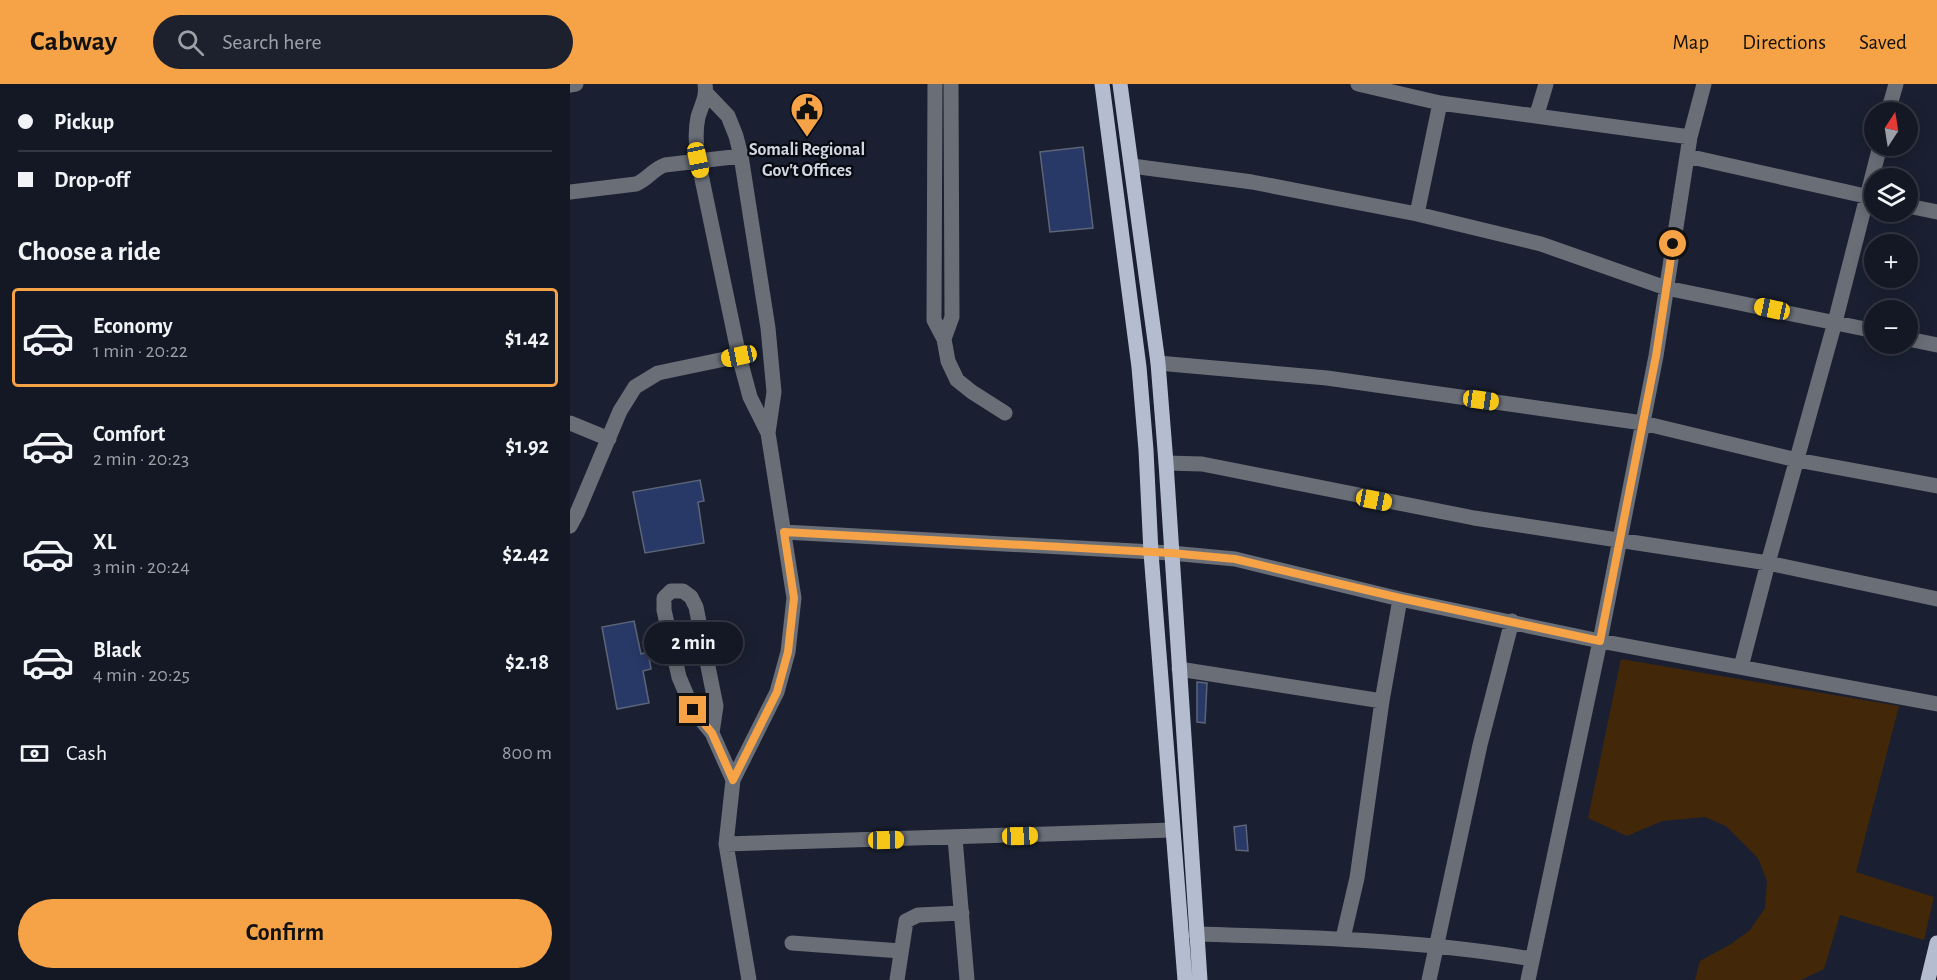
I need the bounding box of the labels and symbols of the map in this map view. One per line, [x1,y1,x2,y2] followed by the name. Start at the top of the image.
[789,91,825,138] public building icon: Somali Regional Gov't Offices
[1864,102,1918,156] north arrow
[685,141,711,179] car
[749,141,865,180] place label: Somali Regional Gov't Offices
[1659,230,1686,257] route start
[1753,296,1791,322] car
[720,343,758,369] car
[1462,389,1500,411] car
[1355,488,1393,512] car
[644,623,742,665] callout: 2 min
[679,696,706,723] route end
[1002,826,1038,846] car
[868,831,904,849] car

